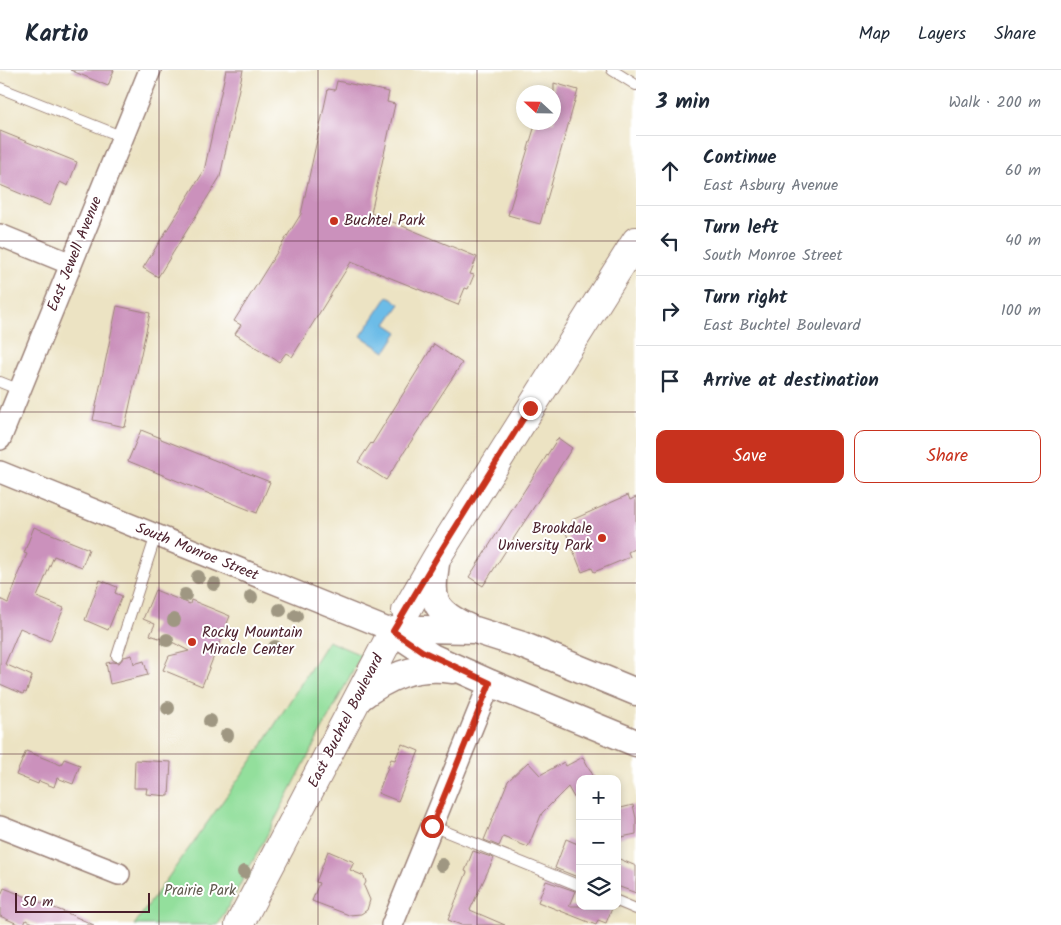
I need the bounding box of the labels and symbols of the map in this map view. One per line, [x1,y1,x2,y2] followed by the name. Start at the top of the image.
[516,85,561,130] north arrow
[41,193,109,315] street label: East Jewell Avenue
[344,209,426,233] place label: Buchtel Park
[328,215,340,227] marker: Buchtel Park
[519,397,542,420] route end
[132,516,262,588] street label: South Monroe Street
[497,517,593,558] place label: Brookdale University Park
[596,532,608,544] marker: Brookdale University Park
[202,621,303,662] place label: Rocky Mountain Miracle Center
[186,636,198,648] marker: Rocky Mountain Miracle Center
[302,649,390,792] street label: East Buchtel Boulevard
[421,815,444,838] route start
[164,879,237,903] park label: Prairie Park
[15,890,150,913] scale bar

